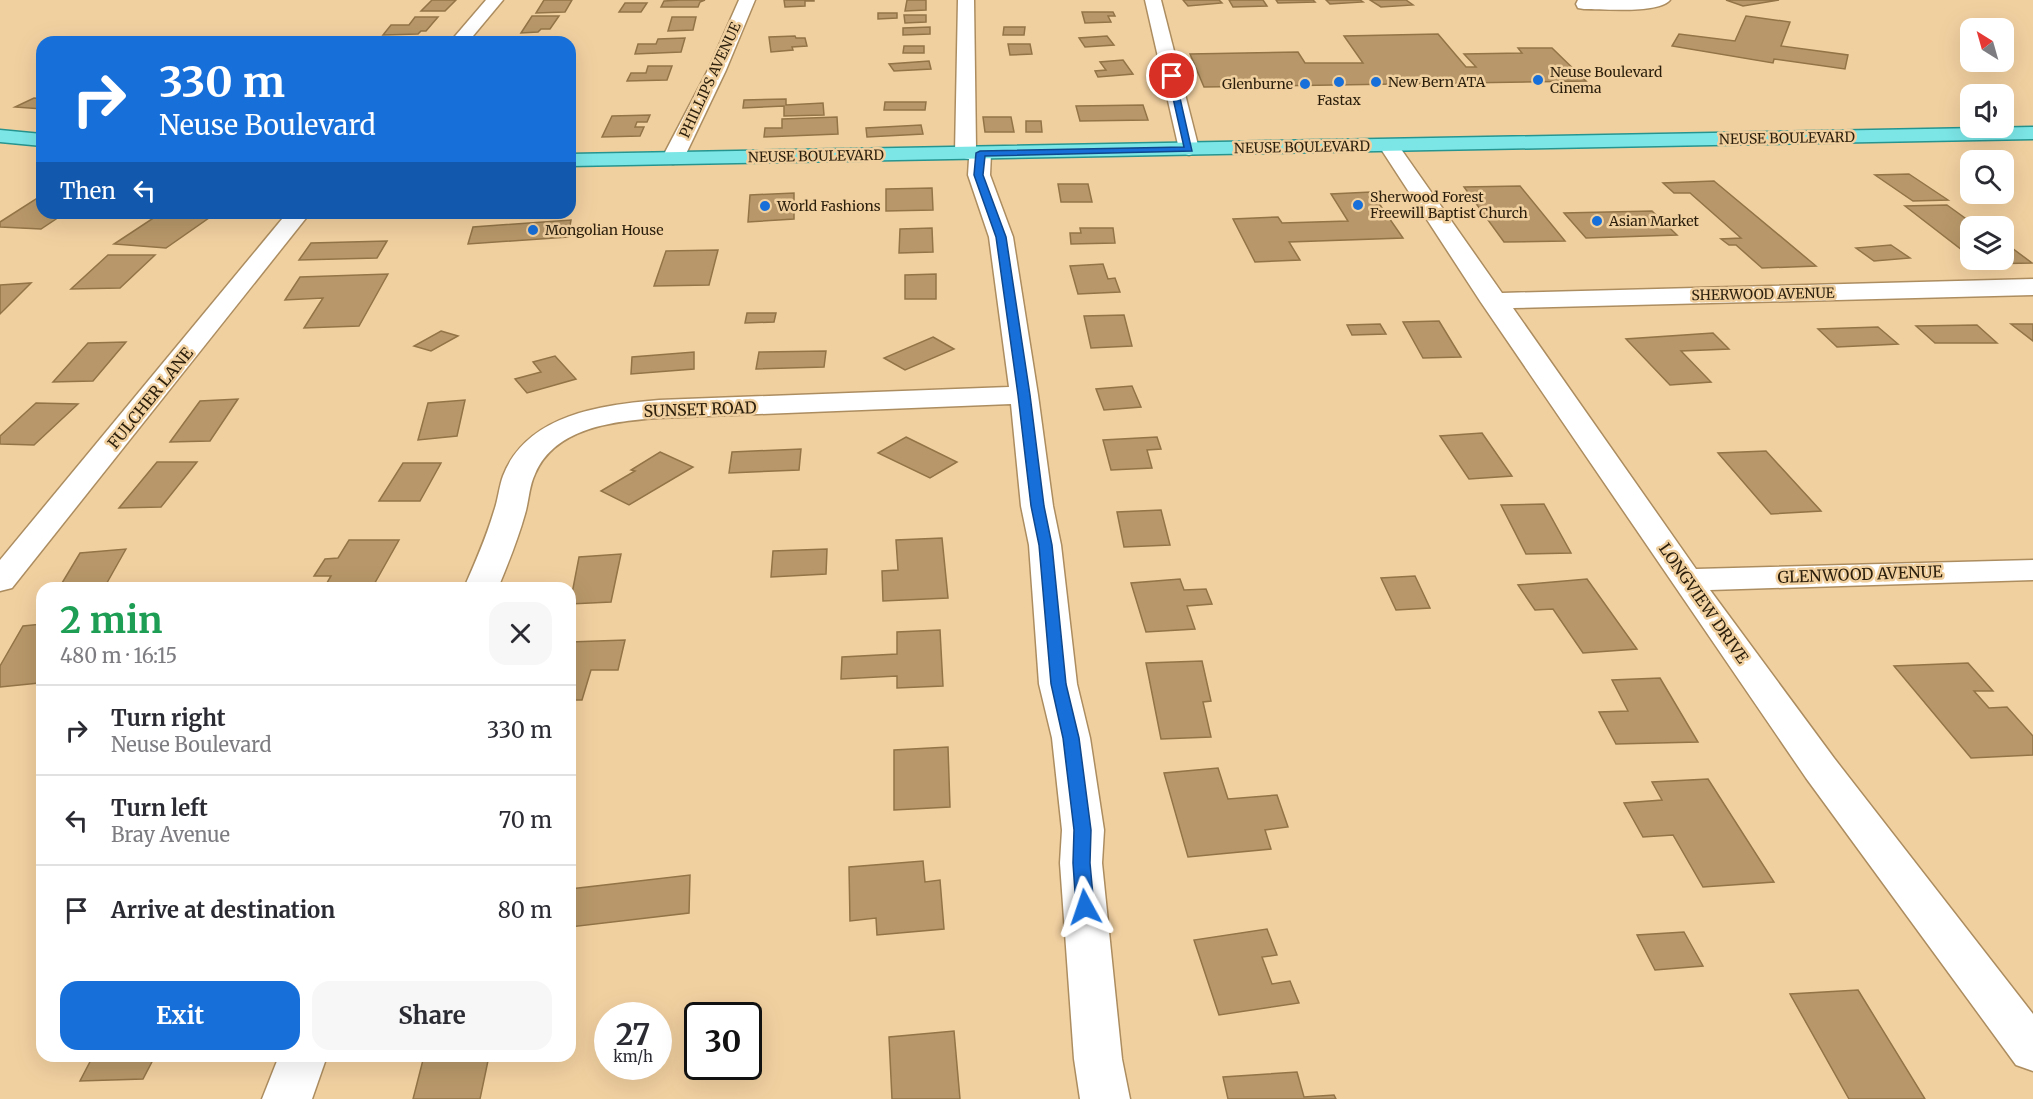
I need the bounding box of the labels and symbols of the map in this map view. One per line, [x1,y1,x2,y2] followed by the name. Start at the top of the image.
[1960,18,2014,72] north arrow
[675,19,745,141] street label: PHILLIPS AVENUE
[1146,50,1197,101] pin
[1550,63,1663,97] place label: Neuse Boulevard Cinema
[1388,73,1485,91] place label: New Bern ATA
[1531,73,1545,87] marker: Neuse Boulevard Cinema
[1222,75,1293,93] place label: Glenburne
[1332,75,1346,89] marker: Fastax
[1369,75,1383,89] marker: New Bern ATA
[1298,77,1312,91] marker: Glenburne
[1317,91,1362,109] place label: Fastax
[1719,128,1856,148] street label: NEUSE BOULEVARD
[1234,137,1371,157] street label: NEUSE BOULEVARD
[748,146,885,166] street label: NEUSE BOULEVARD
[1370,188,1528,222] place label: Sherwood Forest Freewill Baptist Church
[776,197,881,215] place label: World Fashions
[1351,198,1365,212] marker: Sherwood Forest Freewill Baptist Church
[758,199,772,213] marker: World Fashions
[1608,212,1699,230] place label: Asian Market
[1590,214,1604,228] marker: Asian Market
[545,221,664,239] place label: Mongolian House
[526,223,540,237] marker: Mongolian House
[1691,284,1835,304] street label: SHERWOOD AVENUE
[103,343,197,453] street label: FULCHER LANE
[643,397,757,421] street label: SUNSET ROAD
[1655,539,1753,668] street label: LONGVIEW DRIVE
[1777,561,1944,587] street label: GLENWOOD AVENUE
[1053,875,1117,939] position arrow
[684,1002,762,1080] speed limit sign: 30

